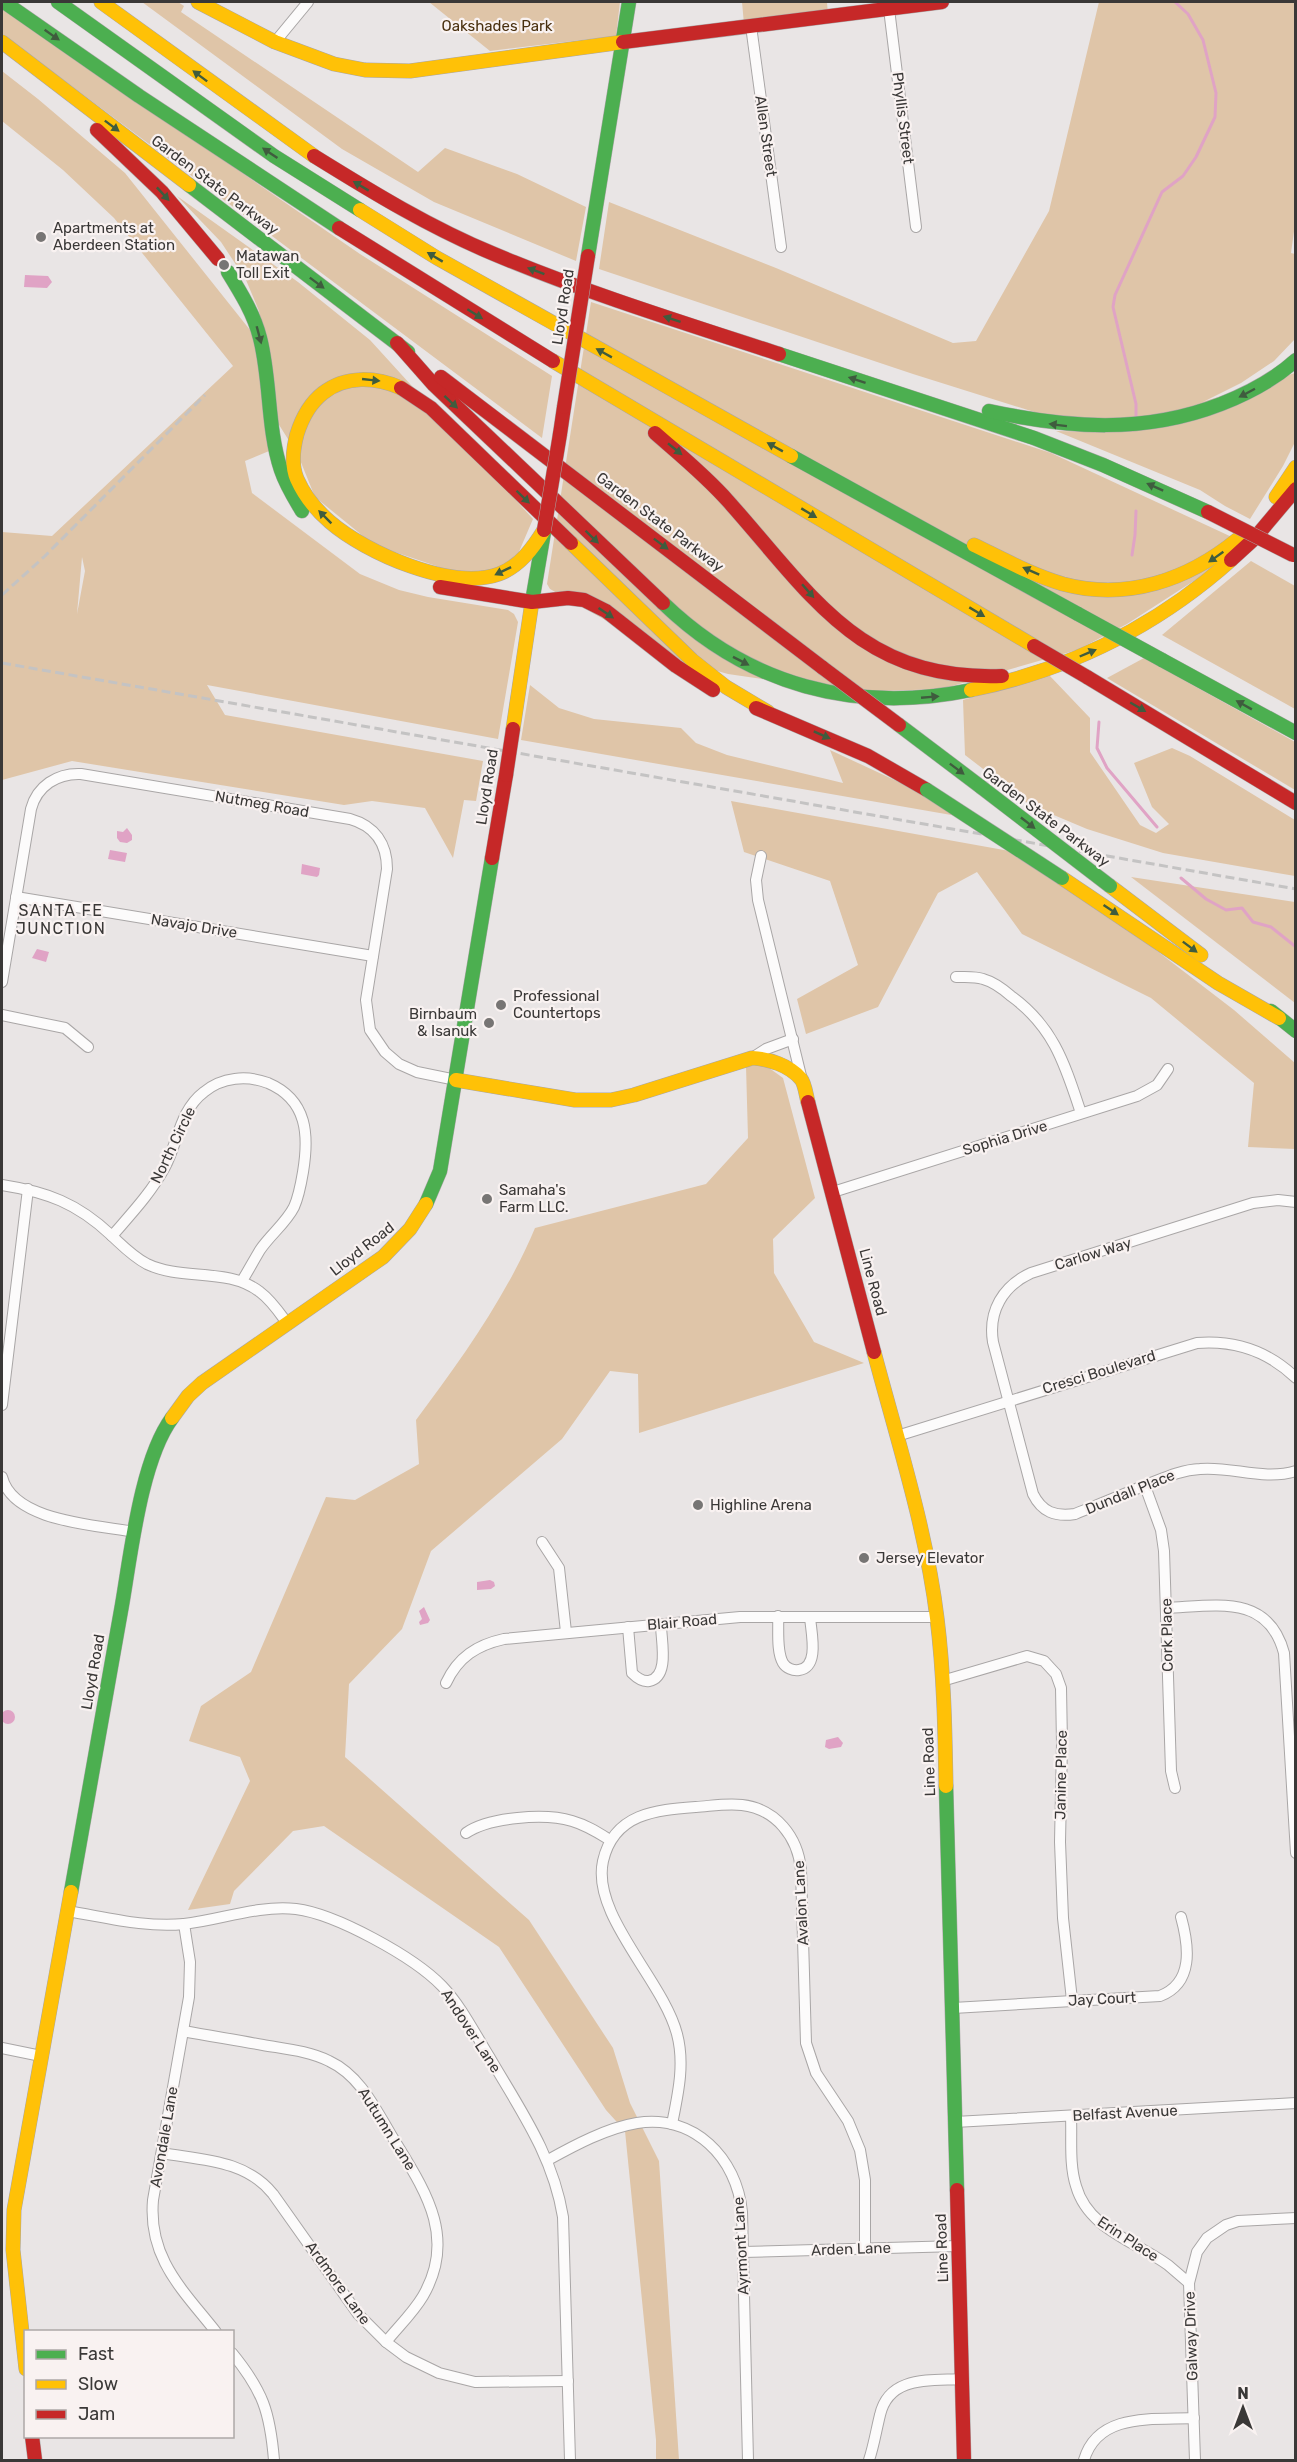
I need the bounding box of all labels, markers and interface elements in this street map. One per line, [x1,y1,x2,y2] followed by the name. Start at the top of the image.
[442,17,553,35] park label: Oakshades Park
[44,29,60,40] one-way arrow
[192,70,208,82] one-way arrow
[888,71,918,165] street label: Phyllis Street
[751,94,781,178] street label: Allen Street
[104,120,119,132] one-way arrow
[148,131,282,239] street label: Garden State Parkway
[262,147,278,159] one-way arrow
[353,180,369,191] one-way arrow
[156,186,169,201] one-way arrow
[53,219,175,254] place label: Apartments at Aberdeen Station
[34,230,48,244] marker: Apartments at Aberdeen Station
[236,247,299,282] place label: Matawan Toll Exit
[427,251,443,262] one-way arrow
[217,258,231,272] marker: Matawan Toll Exit
[527,266,545,275] one-way arrow
[548,268,578,346] street label: Lloyd Road
[309,276,325,289] one-way arrow
[467,308,483,319] one-way arrow
[663,314,681,323] one-way arrow
[255,326,265,344] one-way arrow
[596,348,613,358] one-way arrow
[362,375,381,385] one-way arrow
[848,375,866,384] one-way arrow
[1239,388,1256,398] one-way arrow
[444,395,459,409] one-way arrow
[1049,420,1068,429] one-way arrow
[766,442,783,452] one-way arrow
[667,443,683,456] one-way arrow
[593,468,727,576] street label: Garden State Parkway
[1146,483,1163,492] one-way arrow
[516,489,530,503] one-way arrow
[801,508,818,518] one-way arrow
[318,511,332,525] one-way arrow
[585,529,599,543] one-way arrow
[654,538,669,550] one-way arrow
[1208,551,1224,563] one-way arrow
[495,566,512,575] one-way arrow
[1021,566,1039,576] one-way arrow
[801,584,815,599] one-way arrow
[598,607,614,619] one-way arrow
[969,607,986,617] one-way arrow
[1079,648,1097,657] one-way arrow
[733,656,750,666] one-way arrow
[920,692,939,702] one-way arrow
[1235,700,1252,710] one-way arrow
[1130,702,1147,712] one-way arrow
[813,730,831,740] one-way arrow
[472,748,502,826] street label: Lloyd Road
[949,763,965,775] one-way arrow
[979,763,1113,871] street label: Garden State Parkway
[214,787,310,821] street label: Nutmeg Road
[1019,817,1035,829] one-way arrow
[16,901,106,938] district label: SANTA FE JUNCTION
[1102,904,1118,916] one-way arrow
[150,910,238,942] street label: Navajo Drive
[1181,941,1197,953] one-way arrow
[513,987,601,1022] place label: Professional Countertops
[494,998,508,1012] marker: Professional Countertops
[409,1005,477,1040] place label: Birnbaum & Isanuk
[482,1016,496,1030] marker: Birnbaum & Isanuk
[147,1104,199,1186] street label: North Circle
[960,1117,1050,1159] street label: Sophia Drive
[499,1181,569,1216] place label: Samaha's Farm LLC.
[480,1192,494,1206] marker: Samaha's Farm LLC.
[326,1218,398,1280] street label: Lloyd Road
[1052,1234,1134,1274] street label: Carlow Way
[855,1246,891,1318] street label: Line Road
[1040,1346,1158,1398] street label: Cresci Boulevard
[1083,1466,1177,1518] street label: Dundall Place
[710,1496,812,1514] place label: Highline Arena
[691,1498,705,1512] marker: Highline Arena
[876,1549,984,1567] place label: Jersey Elevator
[857,1551,871,1565] marker: Jersey Elevator
[1157,1598,1177,1672] street label: Cork Place
[646,1610,718,1634] street label: Blair Road
[77,1633,109,1711] street label: Lloyd Road
[919,1727,939,1797] street label: Line Road
[1051,1730,1071,1820] street label: Janine Place
[790,1860,812,1946] street label: Avalon Lane
[437,1986,505,2076] street label: Andover Lane
[1067,1988,1137,2010] street label: Jay Court
[354,2084,420,2174] street label: Autumn Lane
[146,2085,182,2189] street label: Avondale Lane
[1072,2101,1178,2125] street label: Belfast Avenue
[729,2196,753,2296] street label: Ayrmont Lane
[932,2213,952,2283] street label: Line Road
[1094,2213,1162,2265] street label: Erin Place
[302,2238,374,2328] street label: Ardmore Lane
[811,2239,891,2259] street label: Arden Lane
[1180,2291,1202,2381] street label: Galway Drive
[24,2330,234,2438] legend
[78,2343,114,2365] text: Fast
[78,2373,118,2395] text: Slow
[1213,2378,1273,2438] north arrow
[1237,2384,1249,2403] text: N
[78,2403,115,2425] text: Jam

